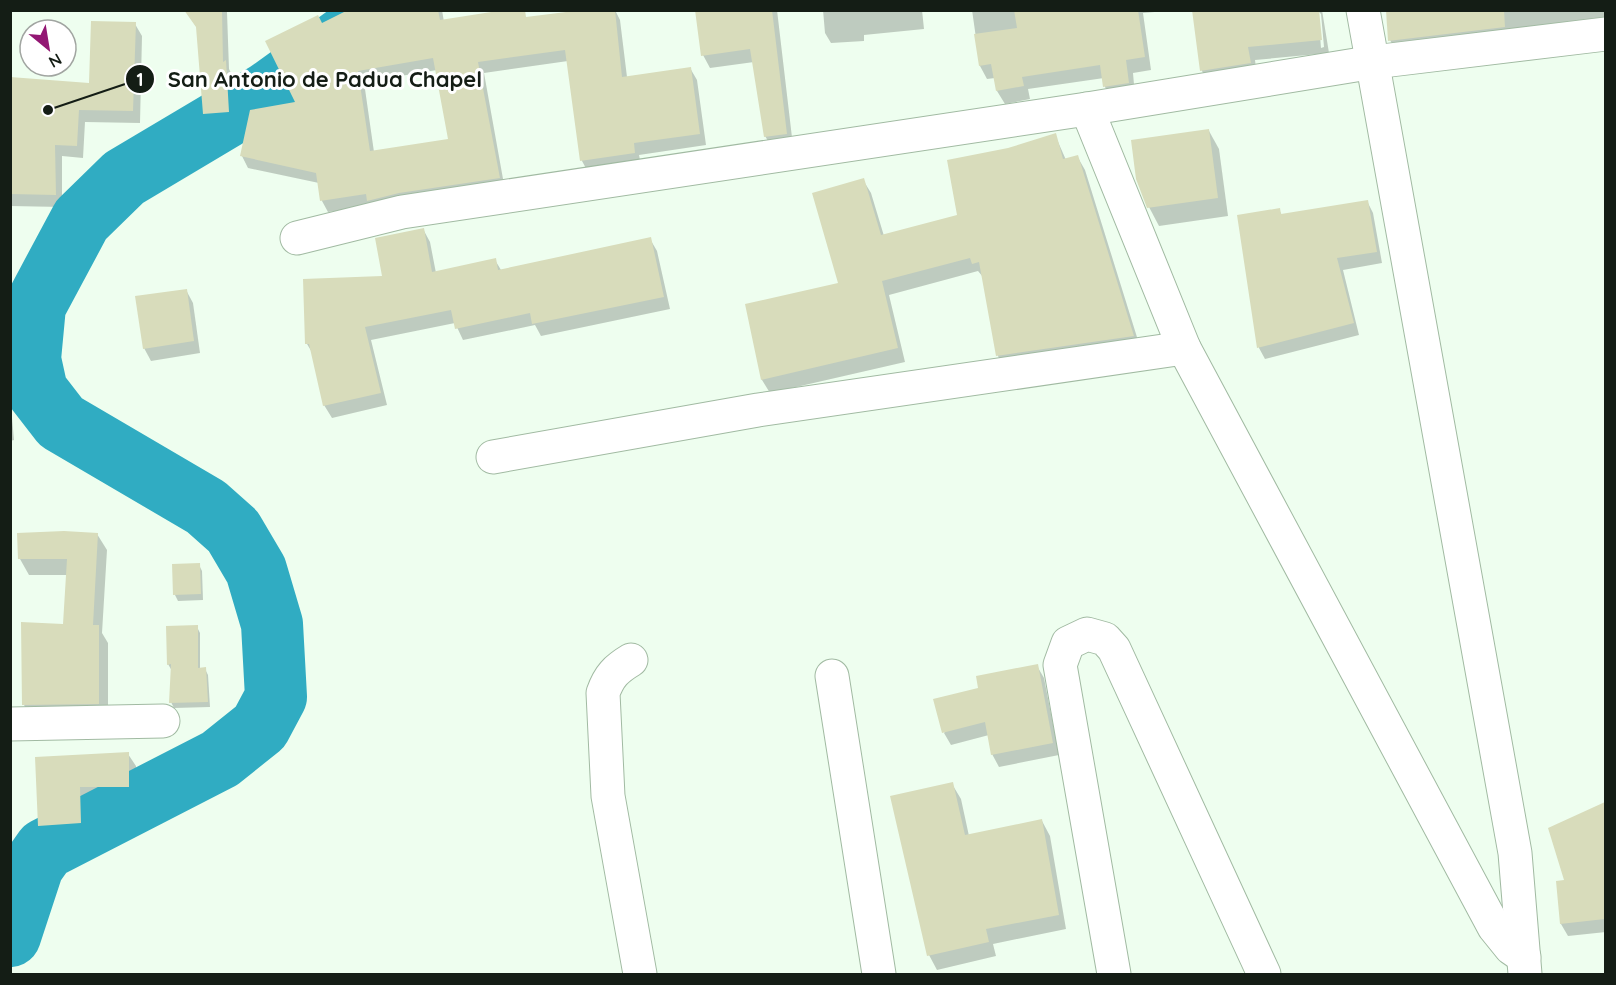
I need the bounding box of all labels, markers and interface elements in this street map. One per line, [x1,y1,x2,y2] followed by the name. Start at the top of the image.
[18,18,78,78] north arrow
[45,49,66,73] text: N
[125,59,494,99] callout: San Antonio de Padua Chapel
[168,65,482,93] text: San Antonio de Padua Chapel
[136,68,144,91] text: 1

